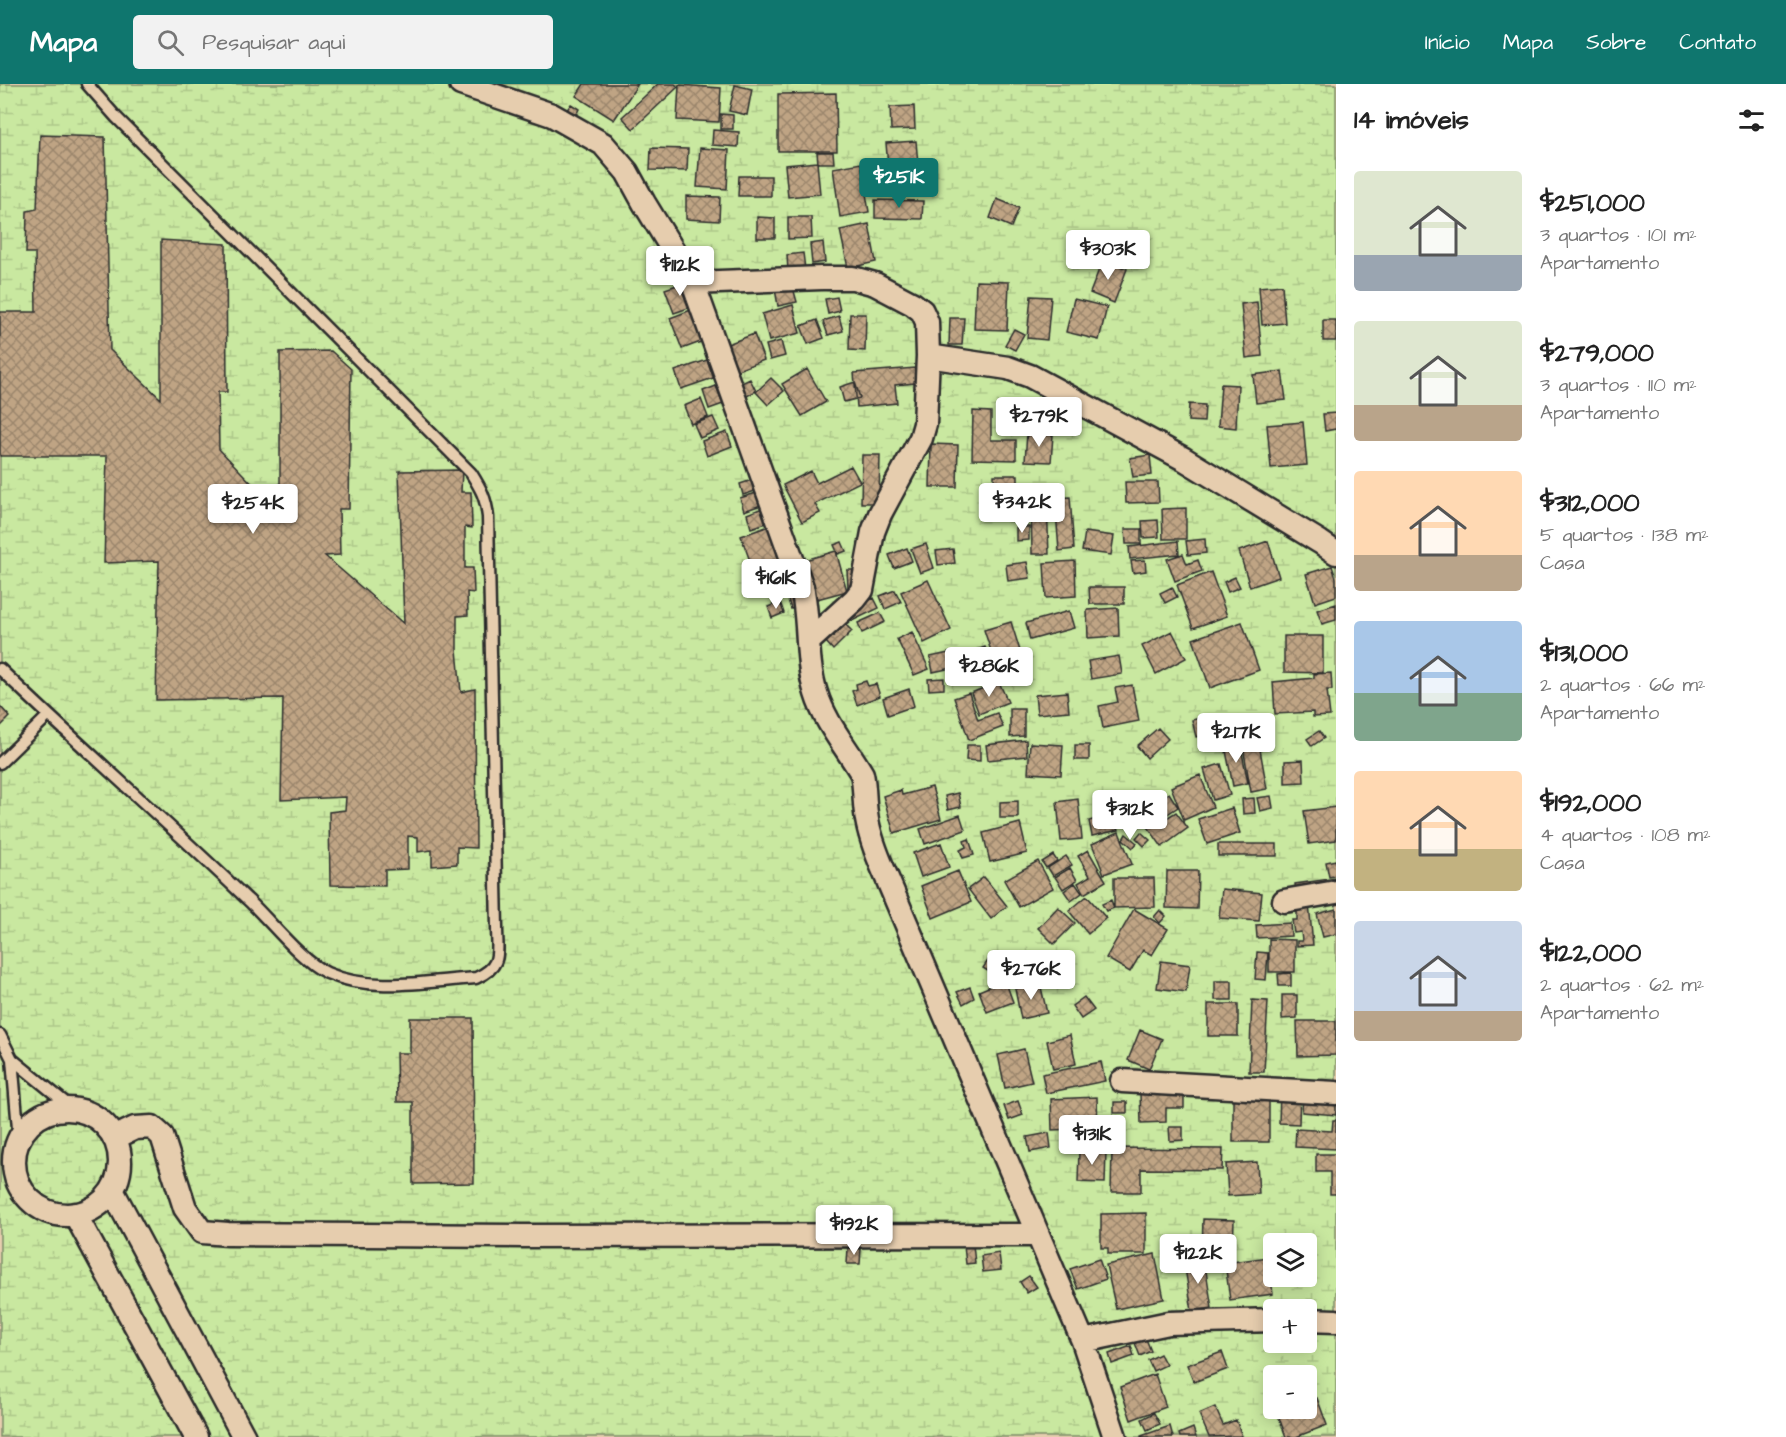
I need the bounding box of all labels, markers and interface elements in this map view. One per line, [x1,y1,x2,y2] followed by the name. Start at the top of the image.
[133,15,553,69] search box
[30,23,97,62] text: Mapa
[154,26,187,59] icon: search
[202,27,345,58] text: Pesquisar aqui
[1425,28,1470,57] text: Início
[1503,28,1553,57] text: Mapa
[1586,28,1646,57] text: Sobre
[1679,28,1756,57] text: Contato
[1354,102,1469,138] text: 14 imóveis
[1735,104,1768,137] icon: filters
[857,158,941,209] pin: $251K
[873,163,925,191] text: $251K
[1540,185,1645,221] text: $251,000
[1402,195,1474,267] icon: home
[1540,221,1697,249] text: 3 quartos · 101 m²
[1066,230,1150,281] pin: $303K
[1080,235,1136,263] text: $303K
[638,246,722,297] pin: $112K
[1540,249,1659,277] text: Apartamento
[660,251,700,279] text: $112K
[1540,335,1654,371] text: $279,000
[1402,345,1474,417] icon: home
[1540,371,1697,399] text: 3 quartos · 110 m²
[997,397,1081,448] pin: $279K
[1540,399,1659,427] text: Apartamento
[1010,402,1068,430] text: $279K
[980,483,1064,534] pin: $342K
[211,484,295,535] pin: $254K
[1540,485,1640,521] text: $312,000
[993,488,1051,516] text: $342K
[222,489,284,517] text: $254K
[1402,495,1474,567] icon: home
[1540,521,1709,549] text: 5 quartos · 138 m²
[1540,549,1585,577] text: Casa
[734,559,818,610] pin: $161K
[756,564,796,592] text: $161K
[1540,635,1628,671] text: $131,000
[1402,645,1474,717] icon: home
[947,647,1031,698] pin: $286K
[959,652,1019,680] text: $286K
[1540,671,1705,699] text: 2 quartos · 66 m²
[1540,699,1659,727] text: Apartamento
[1194,713,1278,764] pin: $217K
[1211,718,1261,746] text: $217K
[1540,785,1641,821] text: $192,000
[1088,790,1172,841] pin: $312K
[1106,795,1154,823] text: $312K
[1402,795,1474,867] icon: home
[1540,821,1711,849] text: 4 quartos · 108 m²
[1540,849,1585,877] text: Casa
[1540,935,1641,971] text: $122,000
[1402,945,1474,1017] icon: home
[989,950,1073,1001] pin: $276K
[1001,955,1061,983] text: $276K
[1540,971,1704,999] text: 2 quartos · 62 m²
[1540,999,1659,1027] text: Apartamento
[1050,1115,1134,1166] pin: $131K
[1073,1120,1111,1148] text: $131K
[812,1205,896,1256] pin: $192K
[830,1210,878,1238] text: $192K
[1263,1233,1317,1419] map controls
[1263,1233,1317,1287] button: layers
[1156,1234,1240,1285] pin: $122K
[1174,1239,1222,1267] text: $122K
[1263,1299,1317,1353] button: +
[1263,1365,1317,1419] button: −

